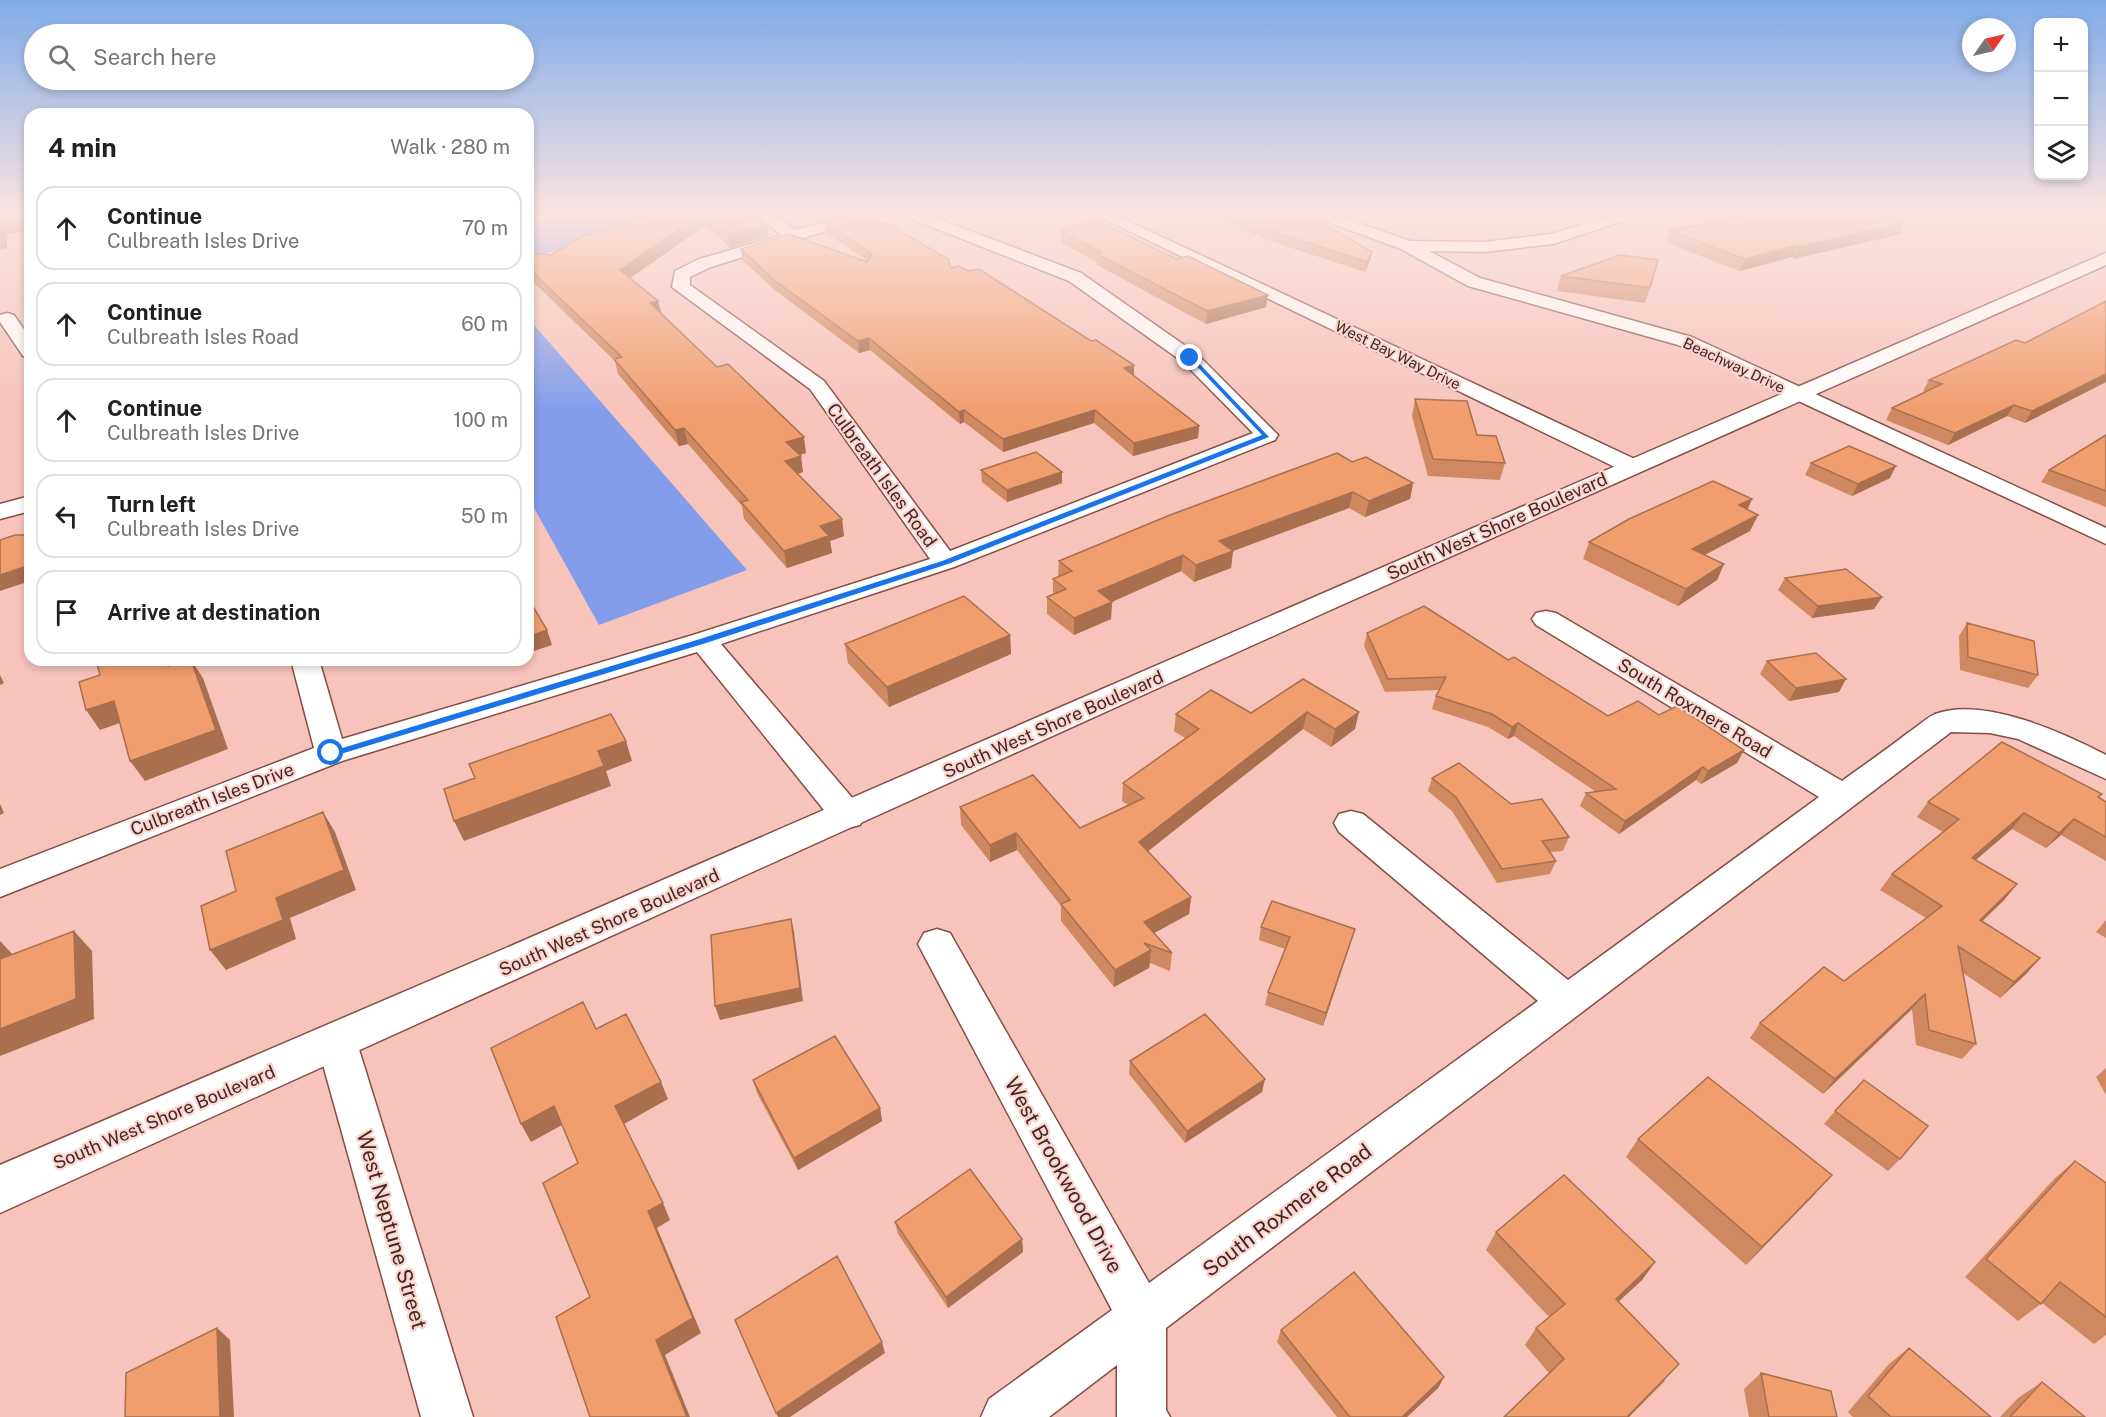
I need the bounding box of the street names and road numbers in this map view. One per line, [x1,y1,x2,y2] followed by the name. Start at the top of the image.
[1332,317,1464,393] street label: West Bay Way Drive
[1680,334,1788,396] street label: Beachway Drive
[823,399,941,551] street label: Culbreath Isles Road
[1384,468,1610,584] street label: South West Shore Boulevard
[1614,654,1776,762] street label: South Roxmere Road
[940,666,1166,782] street label: South West Shore Boulevard
[127,758,297,840] street label: Culbreath Isles Drive
[496,864,722,980] street label: South West Shore Boulevard
[50,1061,278,1173] street label: South West Shore Boulevard
[1000,1073,1128,1277] street label: West Brookwood Drive
[352,1128,432,1332] street label: West Neptune Street
[1198,1138,1376,1282] street label: South Roxmere Road

